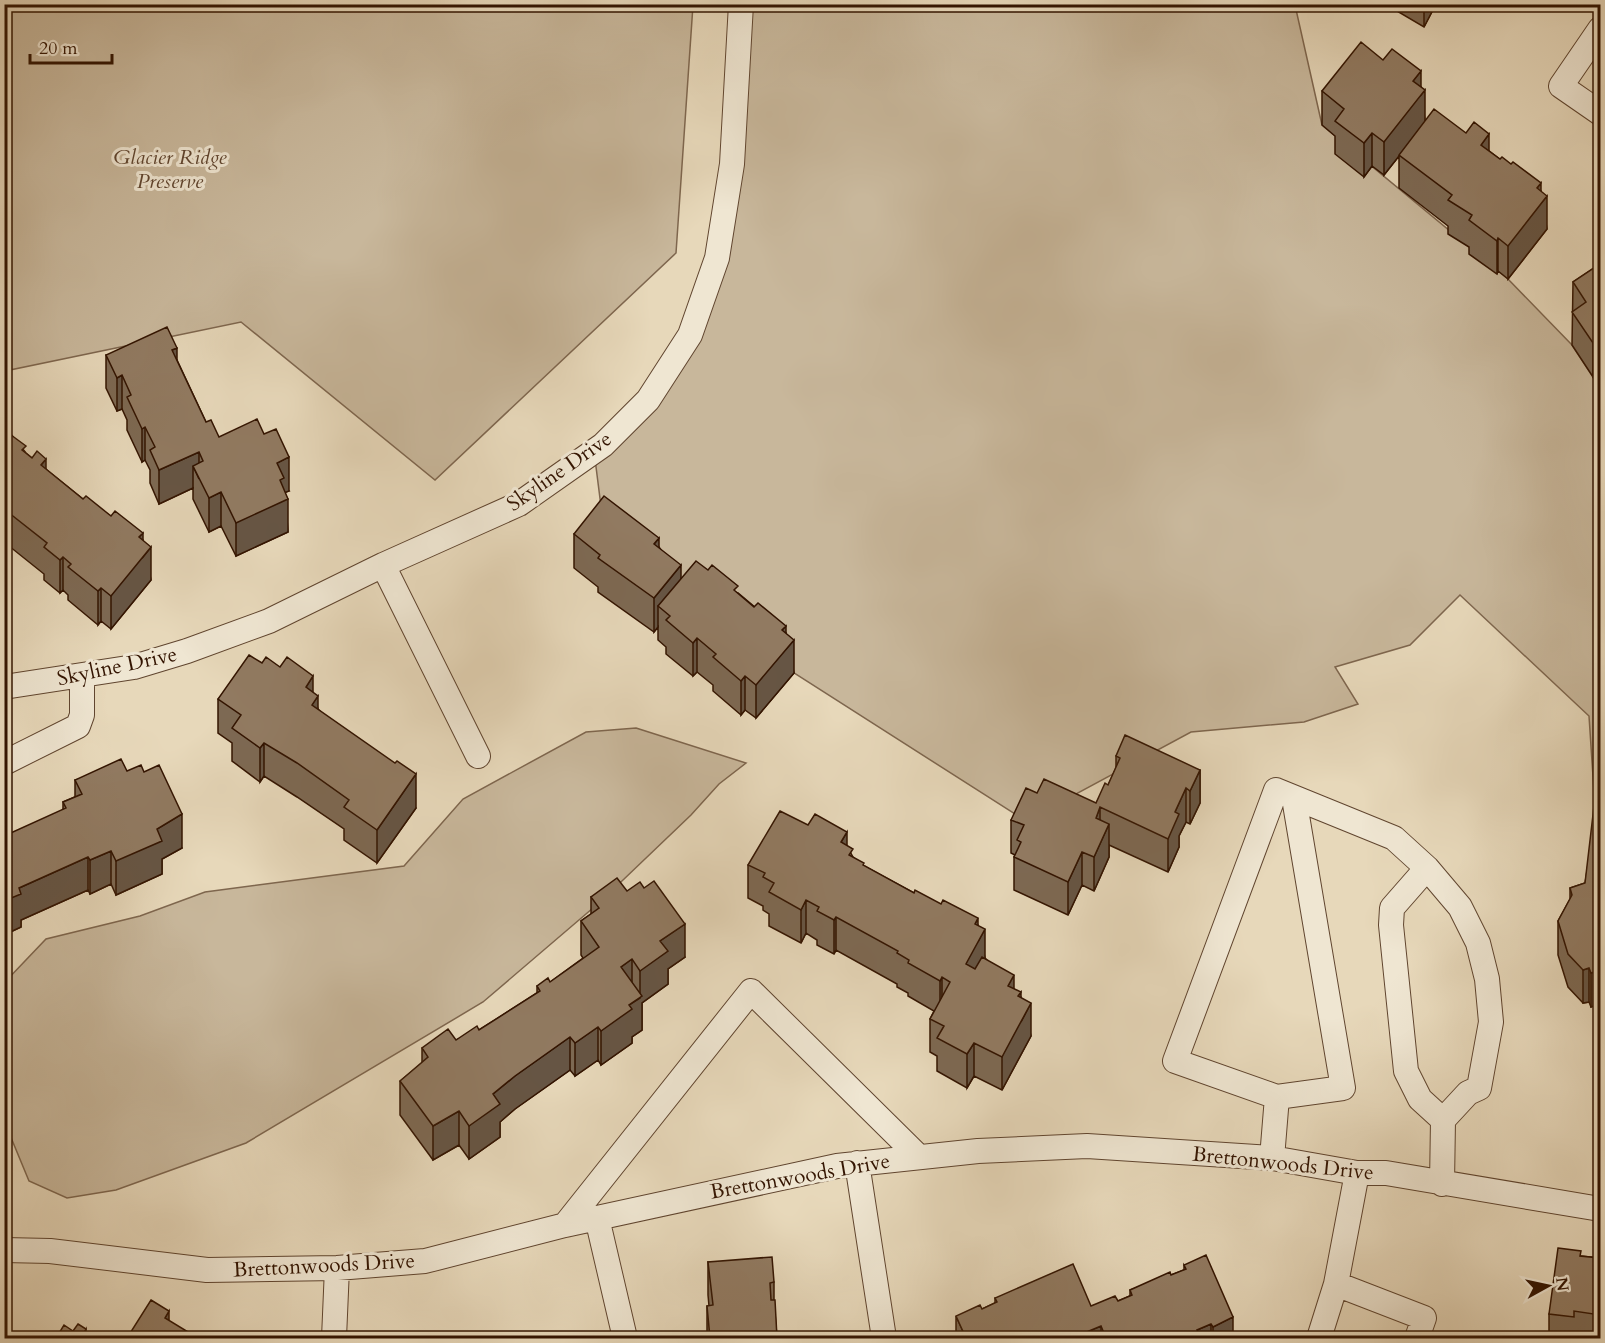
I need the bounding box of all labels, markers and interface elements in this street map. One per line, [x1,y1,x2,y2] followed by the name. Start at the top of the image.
[30,27,112,65] scale bar
[39,36,78,61] text: 20 m
[113,143,228,196] park label: Glacier Ridge Preserve
[501,425,618,518] street label: Skyline Drive
[54,640,180,693] street label: Skyline Drive
[1191,1140,1375,1187] street label: Brettonwoods Drive
[708,1146,892,1207] street label: Brettonwoods Drive
[232,1246,416,1285] street label: Brettonwoods Drive
[1518,1256,1578,1316] north arrow
[1550,1276,1574,1293] text: N

